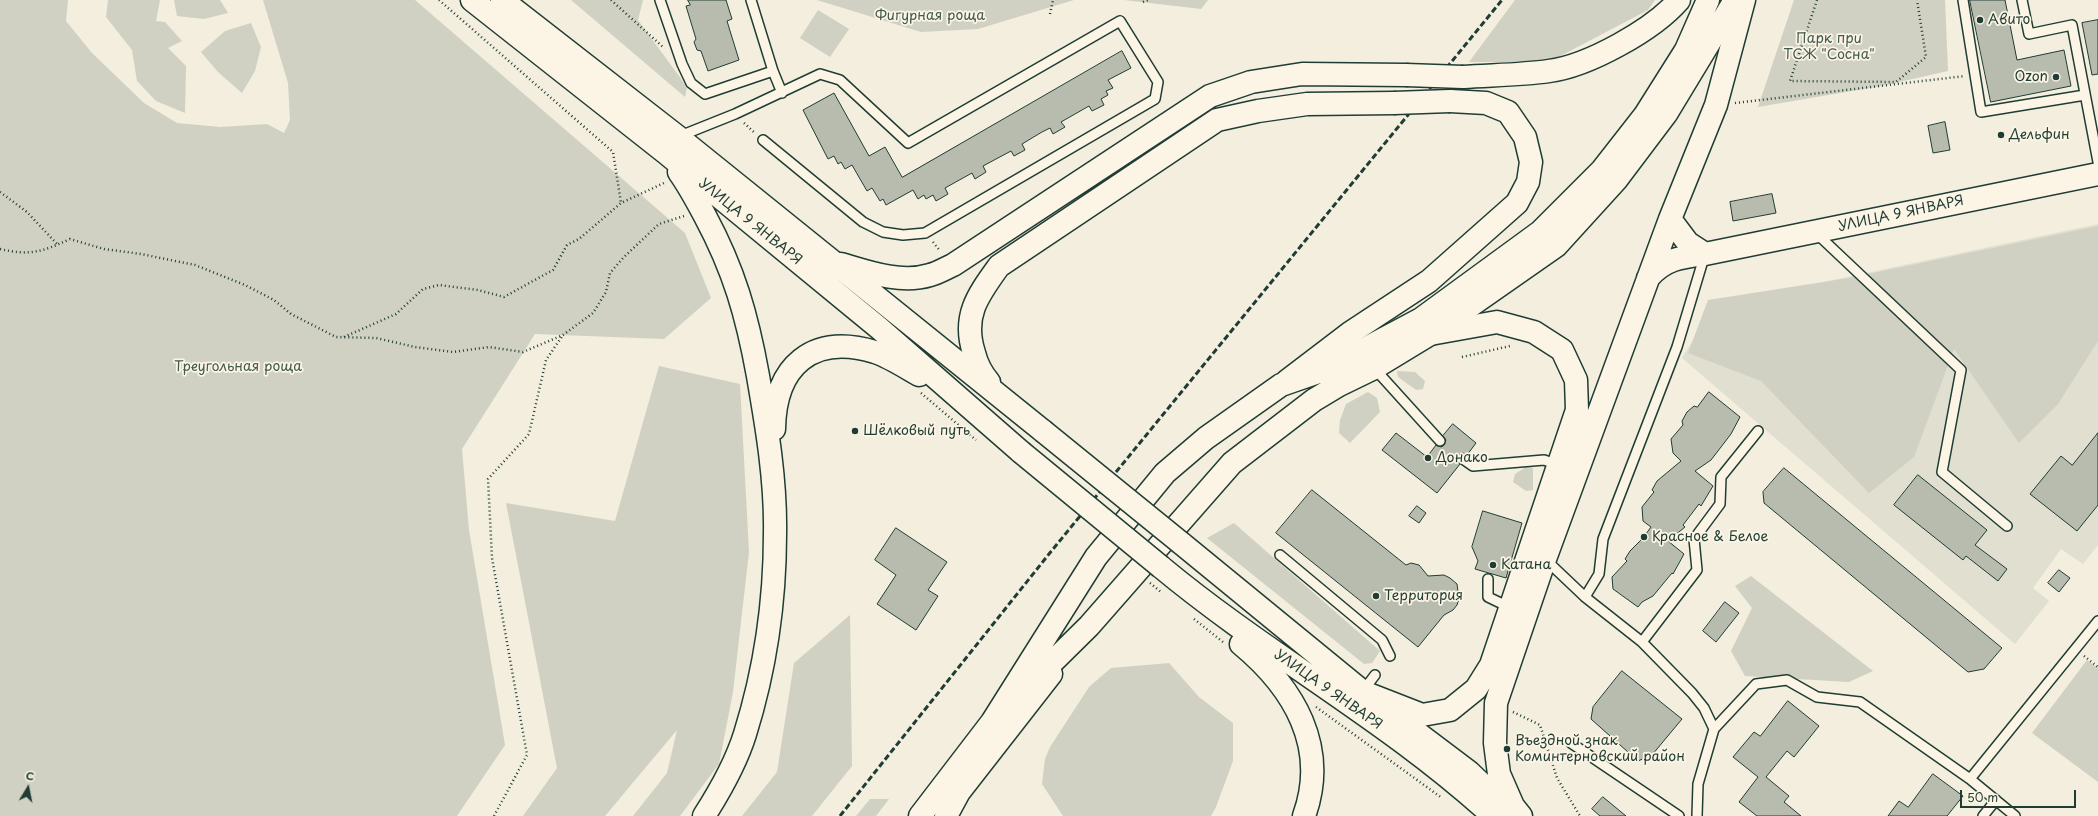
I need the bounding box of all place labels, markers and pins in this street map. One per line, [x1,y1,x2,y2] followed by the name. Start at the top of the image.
[1988,12,2030,28] place label: Авито
[1975,15,1985,25] marker: Авито
[2015,69,2048,85] place label: Ozon
[2051,72,2061,82] marker: Ozon
[2009,127,2070,143] place label: Дельфин
[1996,130,2006,140] marker: Дельфин
[863,423,970,439] place label: Шёлковый путь
[850,426,860,436] marker: Шёлковый путь
[1436,450,1488,466] place label: Донако
[1423,453,1433,463] marker: Донако
[1652,529,1768,545] place label: Красное & Белое
[1639,532,1649,542] marker: Красное & Белое
[1501,557,1551,573] place label: Катана
[1488,560,1498,570] marker: Катана
[1384,588,1463,604] place label: Территория
[1371,591,1381,601] marker: Территория
[1515,733,1685,766] place label: Въездной знак Коминтерновский район
[1502,744,1512,754] marker: Въездной знак Коминтерновский район

